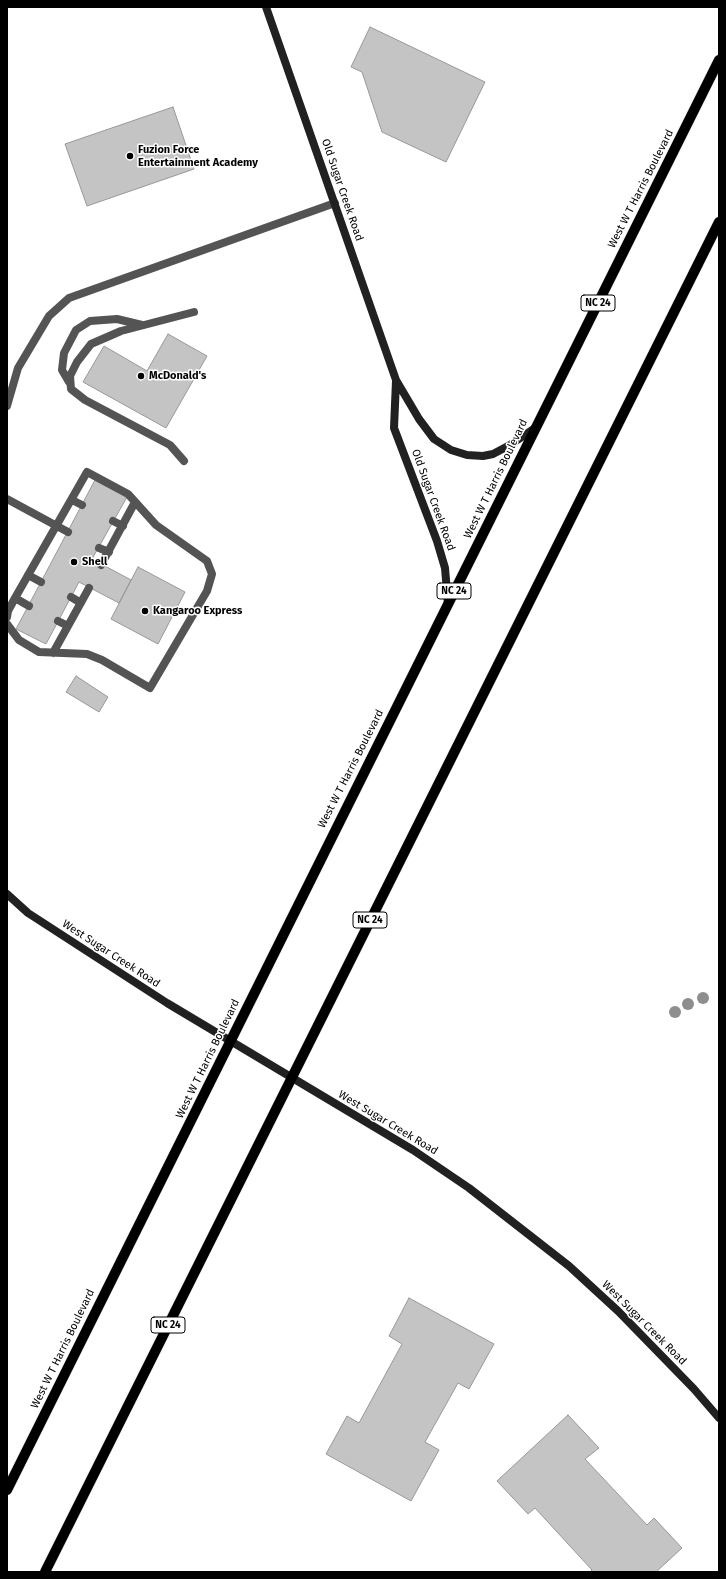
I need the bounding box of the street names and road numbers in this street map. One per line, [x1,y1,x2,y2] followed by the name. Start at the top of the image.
[605,128,677,250] street label: West W T Harris Boulevard
[318,137,366,243] street label: Old Sugar Creek Road
[581,295,615,311] road number: NC 24
[461,417,531,541] street label: West W T Harris Boulevard
[408,447,458,553] street label: Old Sugar Creek Road
[437,583,471,599] road number: NC 24
[315,708,387,830] street label: West W T Harris Boulevard
[353,912,387,928] road number: NC 24
[60,917,162,991] street label: West Sugar Creek Road
[173,997,243,1121] street label: West W T Harris Boulevard
[336,1088,440,1158] street label: West Sugar Creek Road
[599,1278,689,1368] street label: West Sugar Creek Road
[28,1287,98,1411] street label: West W T Harris Boulevard
[151,1317,185,1333] road number: NC 24

